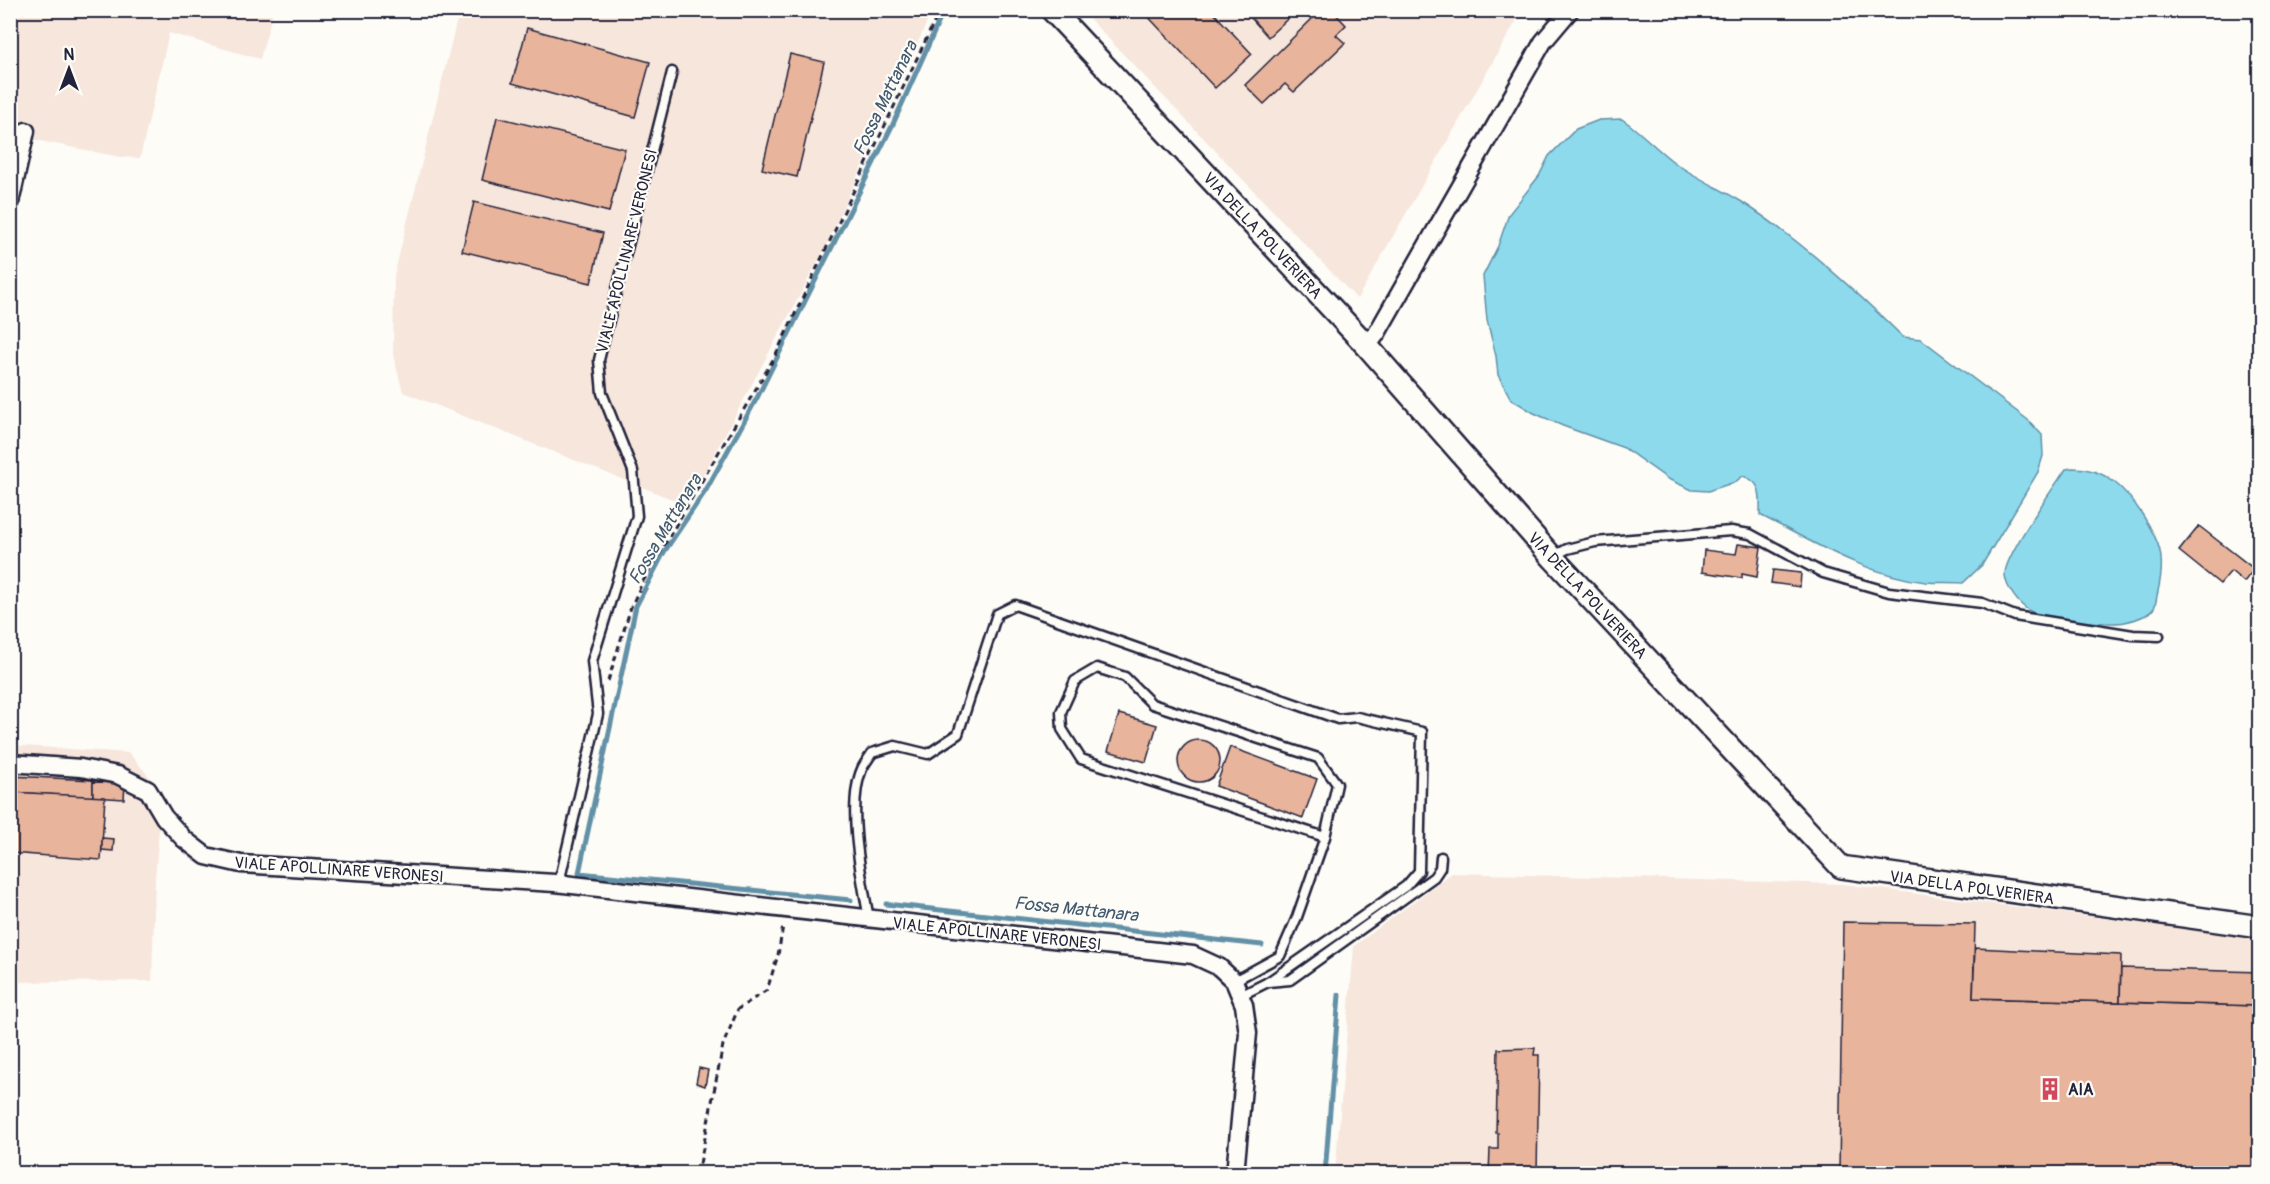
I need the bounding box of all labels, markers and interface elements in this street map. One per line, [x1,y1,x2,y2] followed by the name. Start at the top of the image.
[848,36,924,159] water label: Fossa Mattanara
[39,39,99,99] north arrow
[64,45,75,65] text: N
[592,147,662,355] street label: VIALE APOLLINARE VERONESI
[1198,168,1326,303] street label: VIA DELLA POLVERIERA
[624,469,708,589] water label: Fossa Mattanara
[1523,528,1651,663] street label: VIA DELLA POLVERIERA
[234,853,444,887] street label: VIALE APOLLINARE VERONESI
[1888,867,2055,909] street label: VIA DELLA POLVERIERA
[1013,892,1141,928] water label: Fossa Mattanara
[892,913,1102,955] street label: VIALE APOLLINARE VERONESI
[2037,1076,2063,1102] building icon: AIA
[2068,1080,2094,1100] place label: AIA

